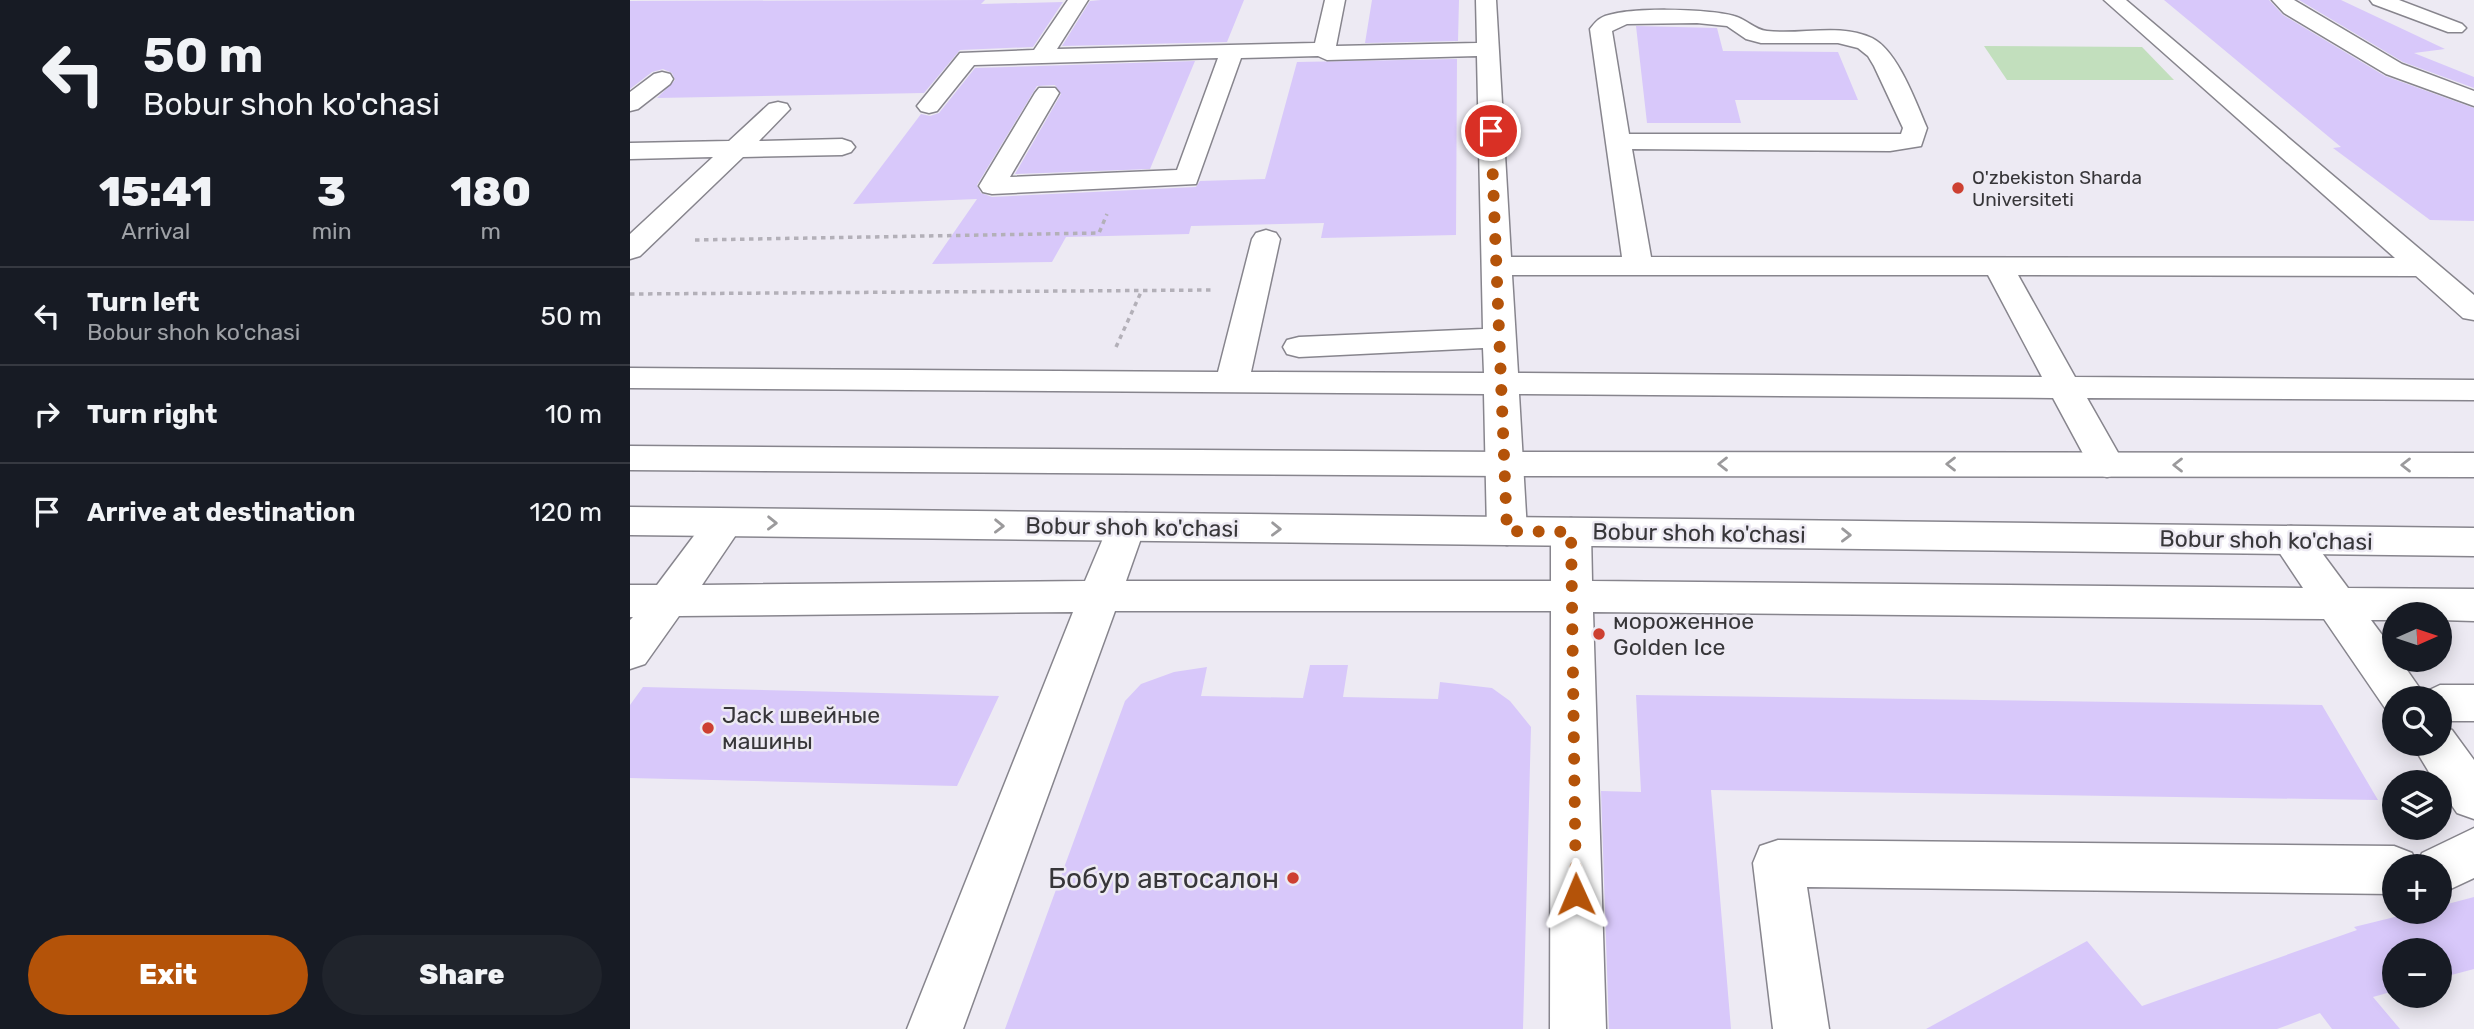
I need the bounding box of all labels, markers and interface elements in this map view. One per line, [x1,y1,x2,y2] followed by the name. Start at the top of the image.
[143,26,263,84] text: 50 m
[28,28,119,119] icon: left
[143,85,440,123] text: Bobur shoh ko'chasi
[1461,101,1521,161] pin
[1472,112,1510,150] icon: arrive
[1972,166,2142,211] place label: O'zbekiston Sharda Universiteti
[99,167,213,217] text: 15:41
[317,167,346,217] text: 3
[450,167,531,217] text: 180
[1950,180,1966,196] marker: O'zbekiston Sharda Universiteti
[121,217,190,245] text: Arrival
[312,217,352,245] text: min
[481,217,501,245] text: m
[87,287,199,318] text: Turn left
[28,297,66,335] icon: left
[541,301,602,332] text: 50 m
[87,318,300,346] text: Bobur shoh ko'chasi
[28,395,66,433] icon: right
[87,399,217,430] text: Turn right
[545,399,602,430] text: 10 m
[1718,456,1728,472] one-way arrow
[1945,456,1956,472] one-way arrow
[2173,457,2183,473] one-way arrow
[2400,457,2411,473] one-way arrow
[28,493,66,531] icon: arrive
[87,497,355,528] text: Arrive at destination
[530,497,602,528] text: 120 m
[1025,511,1239,543] street label: Bobur shoh ko'chasi
[767,515,777,531] one-way arrow
[1592,517,1806,549] street label: Bobur shoh ko'chasi
[994,518,1005,533] one-way arrow
[1270,521,1281,536] one-way arrow
[2159,524,2373,556] street label: Bobur shoh ko'chasi
[1841,527,1852,543] one-way arrow
[2382,602,2452,672] north arrow
[2382,602,2452,1008] map controls
[1613,607,1754,661] place label: мороженное Golden Ice
[1591,626,1607,642] marker: мороженное Golden Ice
[2382,686,2452,756] button: search
[722,701,880,755] place label: Jack швейные машины
[700,720,716,736] marker: Jack швейные машины
[2382,770,2452,840] button: layers
[2382,854,2452,924] button: +
[1539,857,1613,931] position arrow
[1048,862,1279,895] place label: Бобур автосалон
[1285,870,1301,886] marker: Бобур автосалон
[28,935,308,1015] button: Exit
[322,935,602,1015] button: Share
[2382,938,2452,1008] button: −

